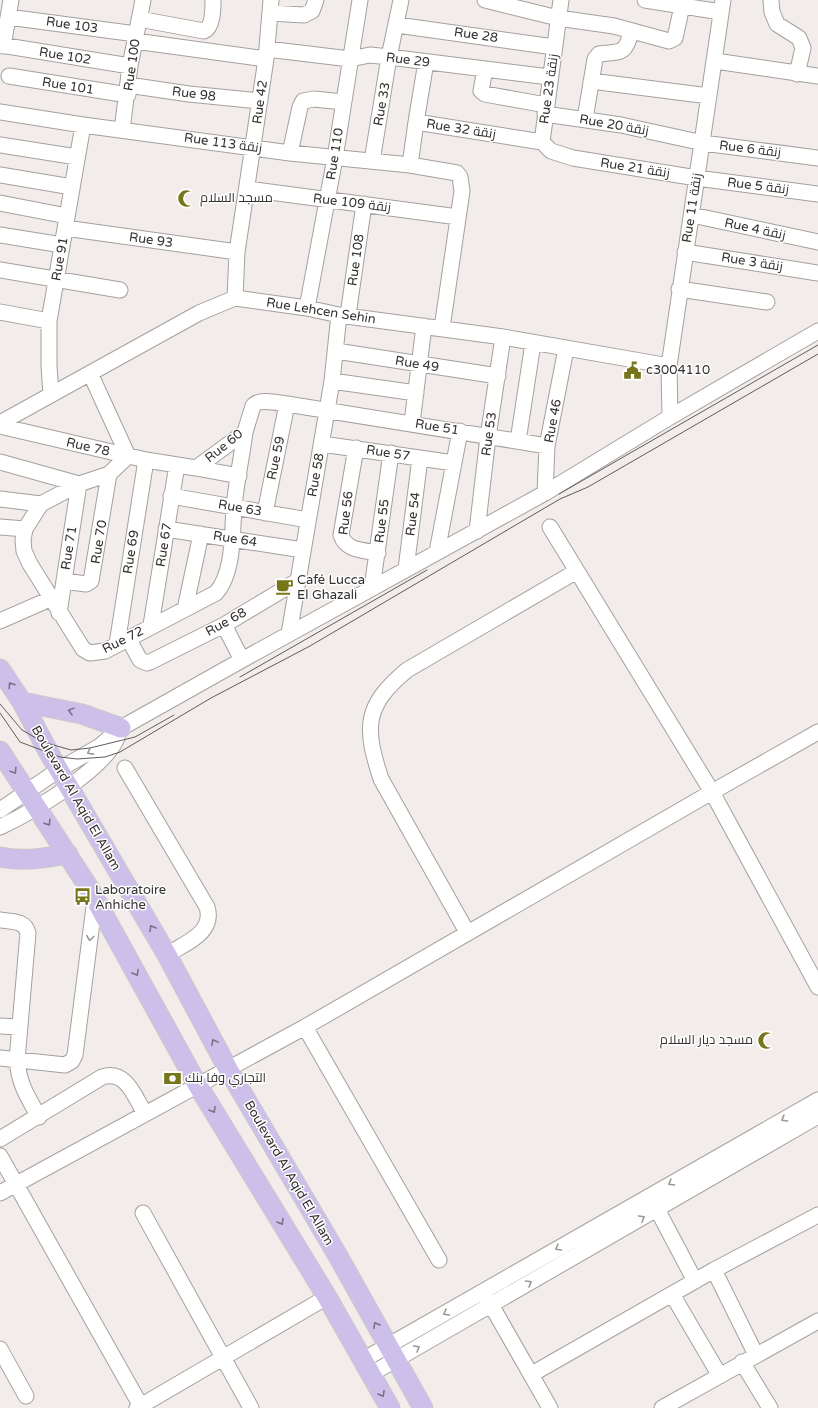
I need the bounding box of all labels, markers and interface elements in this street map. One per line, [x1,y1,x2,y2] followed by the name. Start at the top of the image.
[45,13,99,37] street label: Rue 103
[453,24,499,46] street label: Rue 28
[120,38,144,92] street label: Rue 100
[38,44,92,68] street label: Rue 102
[385,49,431,71] street label: Rue 29
[536,53,562,125] street label: Rue 23 زنقة
[41,74,95,98] street label: Rue 101
[249,79,271,125] street label: Rue 42
[370,81,394,127] street label: Rue 33
[171,83,217,105] street label: Rue 98
[578,111,650,139] street label: Rue 20 زنقة
[425,116,497,142] street label: Rue 32 زنقة
[323,127,347,181] street label: Rue 110
[183,130,263,156] street label: Rue 113 زنقة
[718,137,782,161] street label: Rue 6 زنقة
[599,155,671,181] street label: Rue 21 زنقة
[679,172,705,244] street label: Rue 11 زنقة
[726,174,790,198] street label: Rue 5 زنقة
[177,188,197,208] mosque icon: مسجد السلام
[200,190,273,207] place label: مسجد السلام
[312,190,392,216] street label: Rue 109 زنقة
[723,215,787,243] street label: Rue 4 زنقة
[128,229,174,251] street label: Rue 93
[344,233,368,287] street label: Rue 108
[48,236,72,282] street label: Rue 91
[720,249,784,275] street label: Rue 3 زنقة
[265,294,377,328] street label: Rue Lehcen Sehin
[394,353,440,375] street label: Rue 49
[623,360,643,380] public building icon: c3004110
[646,362,710,378] place label: c3004110
[541,398,565,444] street label: Rue 46
[478,411,500,457] street label: Rue 53
[414,416,460,438] street label: Rue 51
[202,426,246,466] street label: Rue 60
[65,434,111,460] street label: Rue 78
[264,435,288,481] street label: Rue 59
[365,442,411,464] street label: Rue 57
[304,452,328,498] street label: Rue 58
[335,490,357,536] street label: Rue 56
[402,491,424,537] street label: Rue 54
[217,496,263,520] street label: Rue 63
[371,498,393,544] street label: Rue 55
[88,519,110,565] street label: Rue 70
[153,522,175,568] street label: Rue 67
[58,525,80,571] street label: Rue 71
[212,528,258,550] street label: Rue 64
[120,529,142,575] street label: Rue 69
[297,572,365,603] place label: Café Lucca El Ghazali
[274,577,294,597] cafe icon: Café Lucca El Ghazali
[203,604,249,640] street label: Rue 68
[100,623,146,657] street label: Rue 72
[9,683,16,690] one-way arrow
[68,707,75,716] one-way arrow
[28,723,124,873] street label: Boulevard Al Aqid El Allam
[87,747,94,754] one-way arrow
[9,767,16,774] one-way arrow
[43,819,50,826] one-way arrow
[95,882,166,913] place label: Laboratoire Anhiche
[72,887,92,907] bus stop icon: Laboratoire Anhiche
[149,925,156,932] one-way arrow
[86,935,95,941] one-way arrow
[131,969,138,976] one-way arrow
[756,1030,776,1050] mosque icon: مسجد ديار السلام
[660,1032,753,1049] place label: مسجد ديار السلام
[211,1039,219,1046] one-way arrow
[162,1068,182,1088] bank icon: التجاري وفا بنك
[185,1070,266,1088] place label: التجاري وفا بنك
[241,1098,337,1248] street label: Boulevard Al Aqid El Allam
[209,1106,216,1113] one-way arrow
[781,1114,788,1121] one-way arrow
[668,1179,675,1186] one-way arrow
[638,1215,645,1222] one-way arrow
[276,1217,283,1224] one-way arrow
[555,1243,562,1250] one-way arrow
[525,1280,532,1287] one-way arrow
[443,1308,450,1315] one-way arrow
[374,1322,381,1329] one-way arrow
[413,1345,420,1352] one-way arrow
[377,1390,385,1397] one-way arrow

